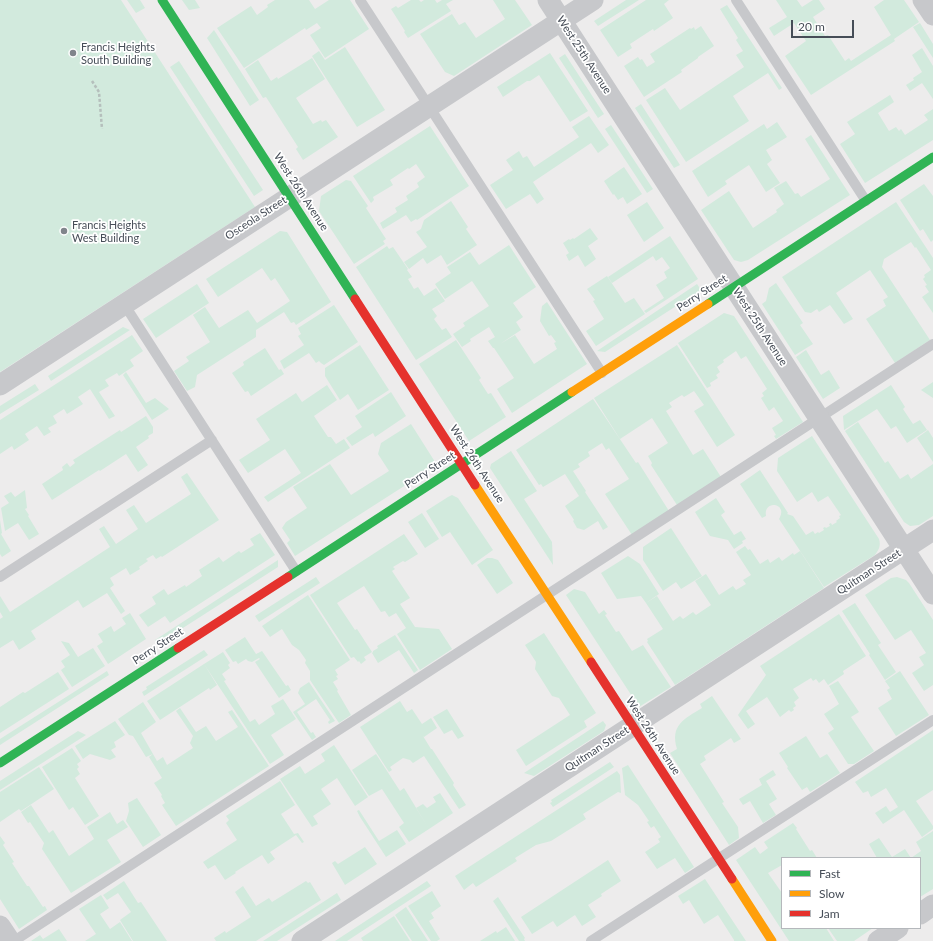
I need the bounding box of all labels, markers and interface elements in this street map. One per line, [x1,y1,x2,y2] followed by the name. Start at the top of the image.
[793,12,856,38] scale bar
[554,14,614,96] street label: West 25th Avenue
[798,19,825,34] text: 20 m
[81,40,155,66] place label: Francis Heights South Building
[68,48,78,58] marker: Francis Heights South Building
[271,151,331,233] street label: West 26th Avenue
[223,193,289,243] street label: Osceola Street
[72,218,146,244] place label: Francis Heights West Building
[59,226,69,236] marker: Francis Heights West Building
[674,272,730,314] street label: Perry Street
[730,286,790,368] street label: West 25th Avenue
[447,423,507,505] street label: West 26th Avenue
[402,449,458,491] street label: Perry Street
[834,546,904,598] street label: Quitman Street
[130,625,186,667] street label: Perry Street
[623,695,683,777] street label: West 26th Avenue
[562,723,632,775] street label: Quitman Street
[781,857,921,929] legend
[819,866,840,881] text: Fast
[819,886,844,901] text: Slow
[819,906,840,921] text: Jam

